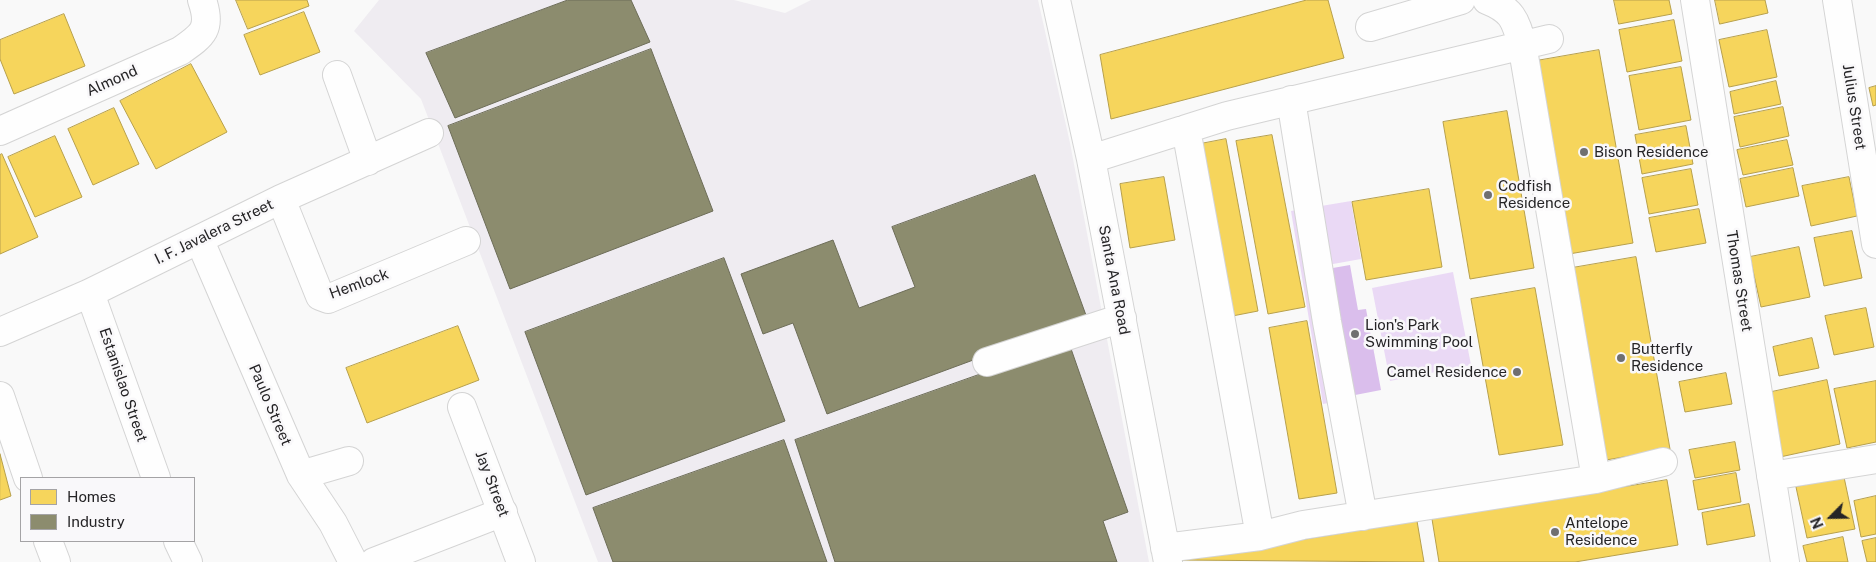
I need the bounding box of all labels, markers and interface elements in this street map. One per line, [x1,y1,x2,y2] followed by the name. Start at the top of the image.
[84,62,140,100] street label: Almond
[1838,63,1870,151] street label: Julius Street
[1594,143,1708,161] place label: Bison Residence
[1578,146,1590,158] marker: Bison Residence
[1498,177,1570,212] place label: Codfish Residence
[1482,189,1494,201] marker: Codfish Residence
[152,195,276,269] street label: I. F. Javalera Street
[1095,224,1133,336] street label: Santa Ana Road
[1722,229,1756,333] street label: Thomas Street
[327,265,391,303] street label: Hemlock
[1365,316,1473,351] place label: Lion's Park Swimming Pool
[95,326,151,444] street label: Estanislao Street
[1349,328,1361,340] marker: Lion's Park Swimming Pool
[1631,340,1703,375] place label: Butterfly Residence
[1615,352,1627,364] marker: Butterfly Residence
[245,362,295,448] street label: Paulo Street
[1386,363,1507,381] place label: Camel Residence
[1511,366,1523,378] marker: Camel Residence
[471,448,513,520] street label: Jay Street
[20,477,195,542] legend
[67,488,116,505] text: Homes
[1806,492,1856,542] north arrow
[67,513,125,530] text: Industry
[1565,514,1637,549] place label: Antelope Residence
[1808,515,1827,531] text: N
[1549,526,1561,538] marker: Antelope Residence

